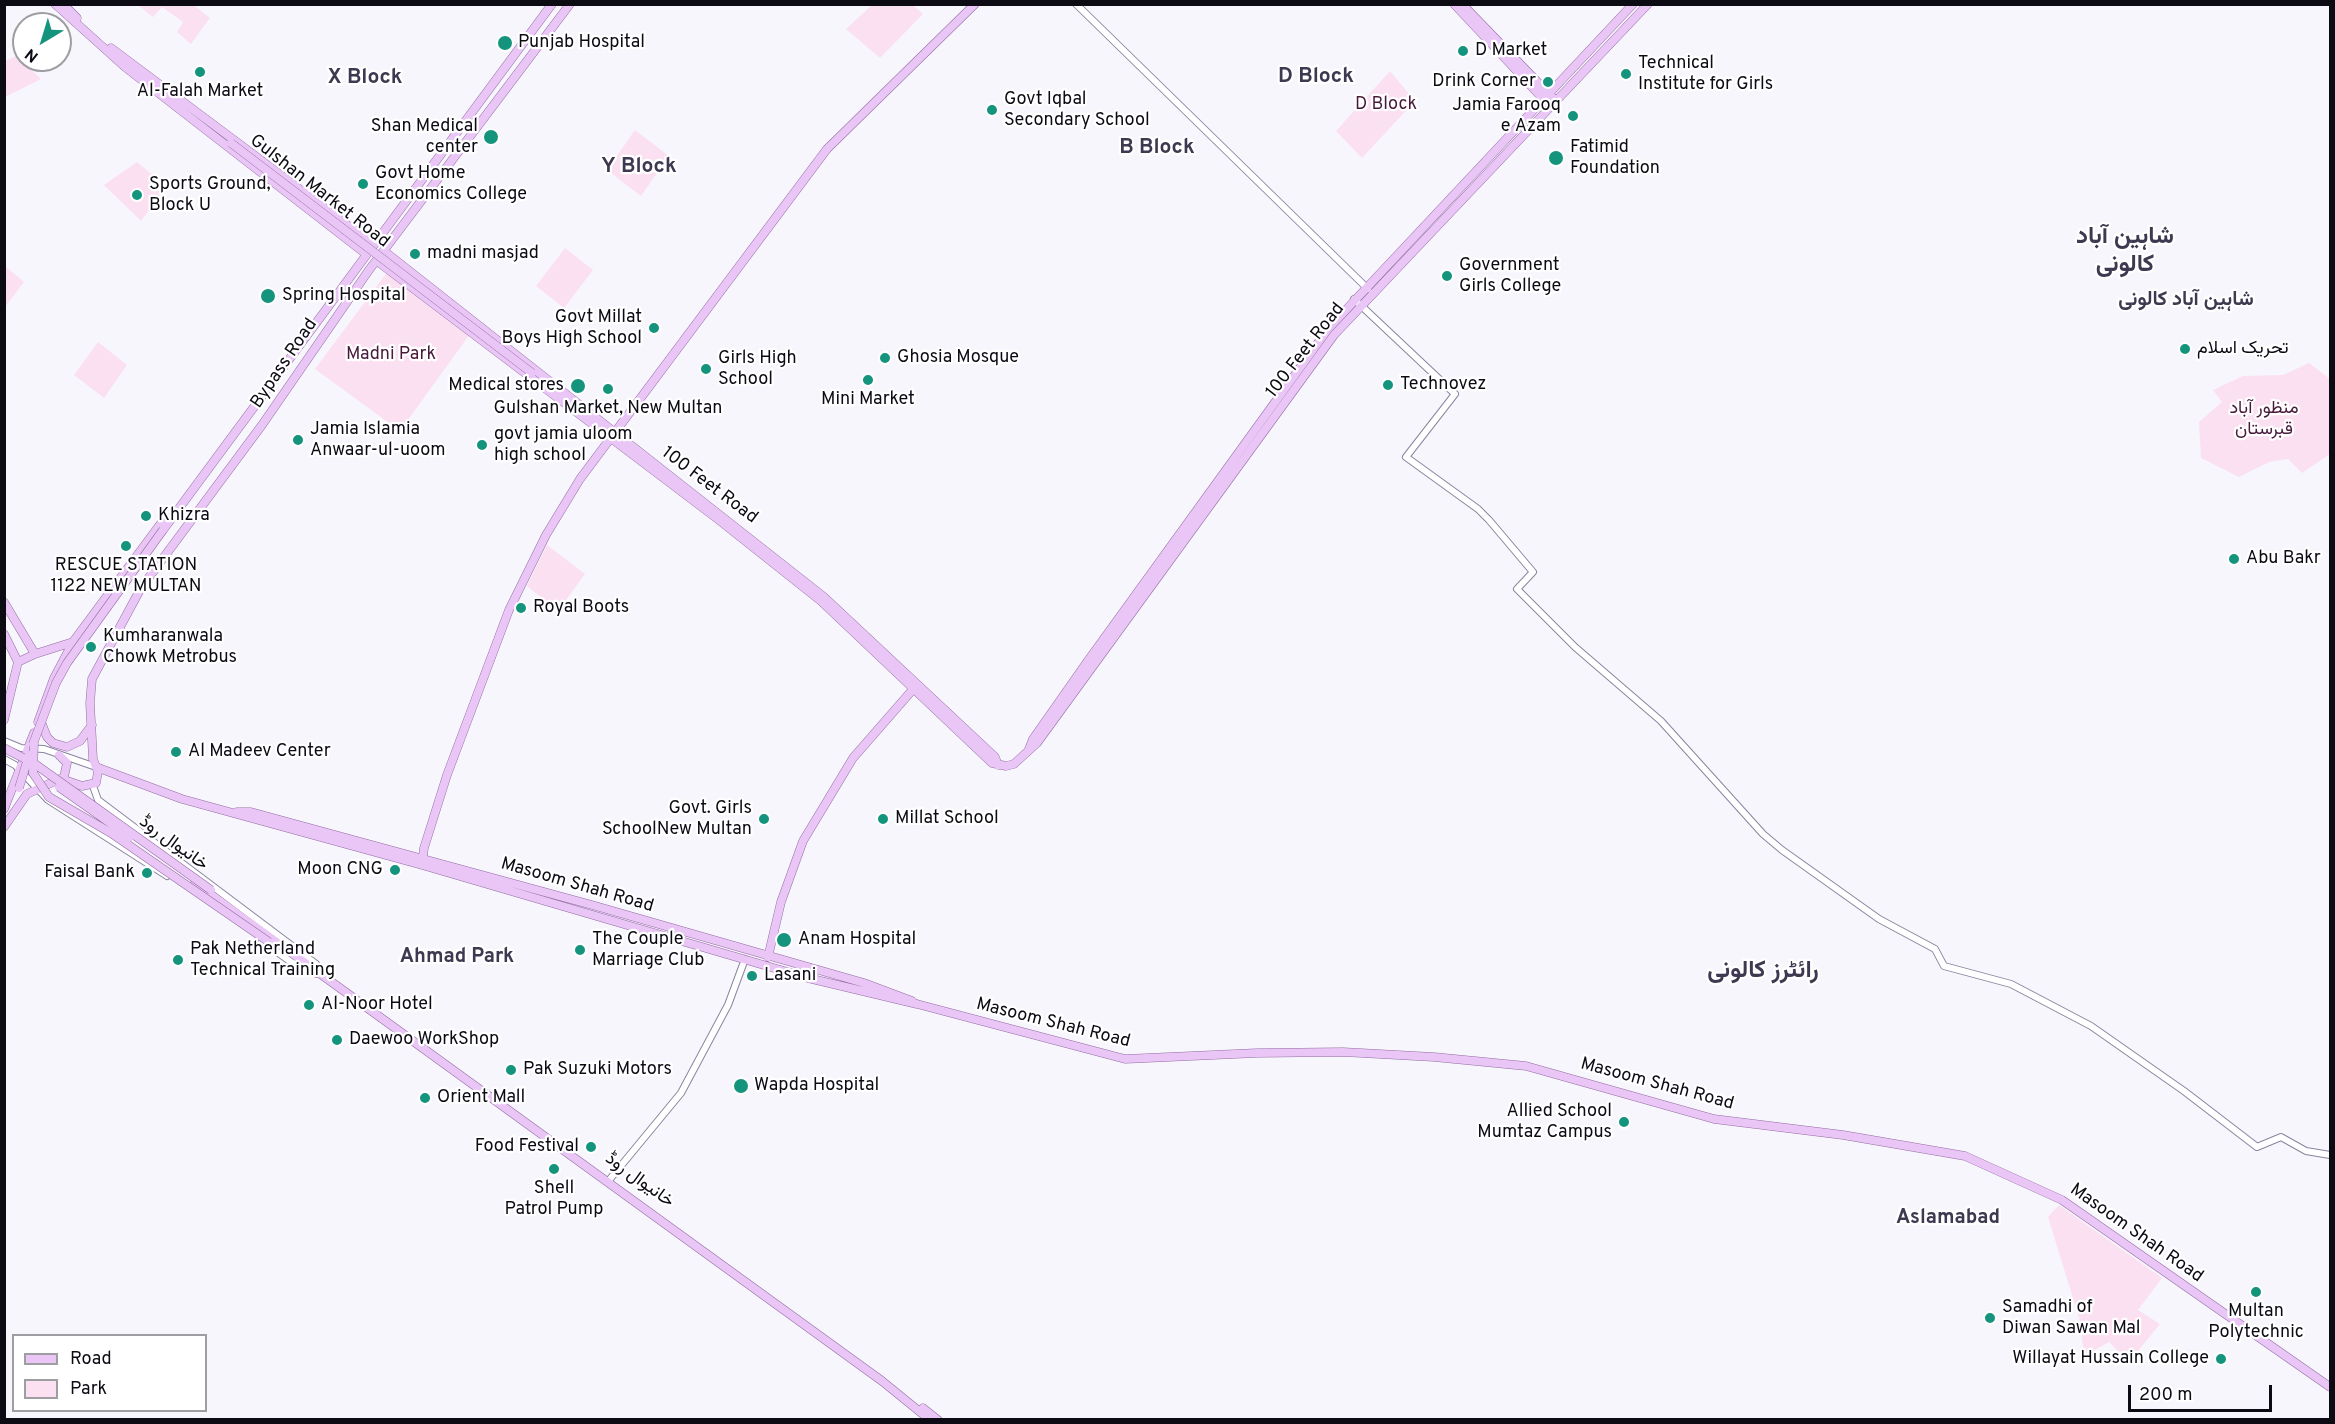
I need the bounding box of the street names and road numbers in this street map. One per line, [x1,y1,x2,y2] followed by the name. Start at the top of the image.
[245,131,393,253] street label: Gulshan Market Road
[1262,299,1350,403] street label: 100 Feet Road
[247,315,323,413] street label: Bypass Road
[657,443,761,529] street label: 100 Feet Road
[134,812,212,876] street label: خانیوال روڈ
[498,854,656,918] street label: Masoom Shah Road
[974,994,1132,1054] street label: Masoom Shah Road
[1578,1054,1736,1116] street label: Masoom Shah Road
[600,1149,678,1213] street label: خانیوال روڈ
[2065,1180,2207,1288] street label: Masoom Shah Road

